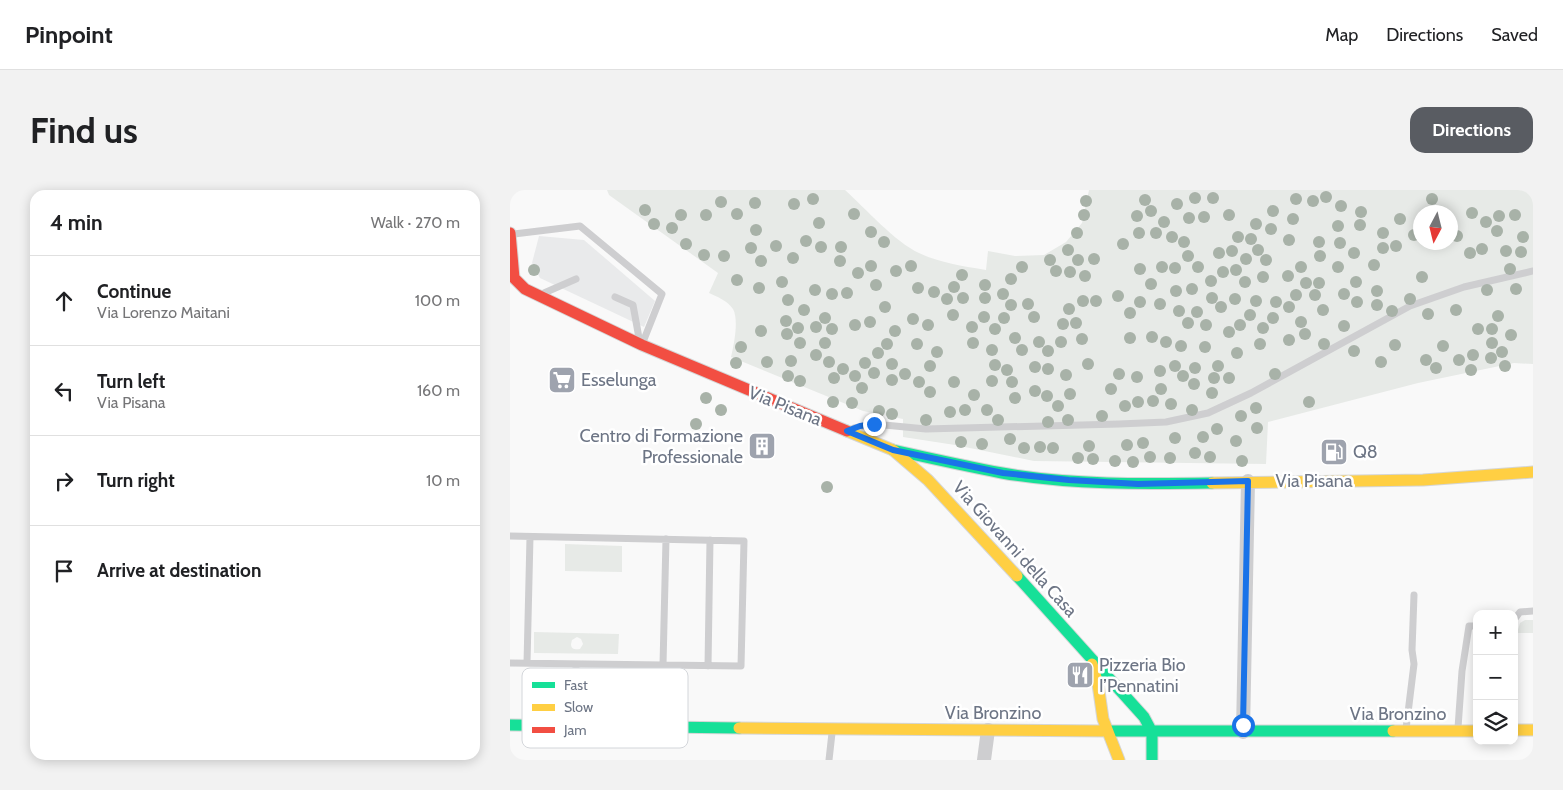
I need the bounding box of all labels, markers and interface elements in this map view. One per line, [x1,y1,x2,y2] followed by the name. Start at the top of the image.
[25,20,113,49] text: Pinpoint
[1325,24,1358,46] text: Map
[1386,24,1463,46] text: Directions
[1491,24,1538,46] text: Saved
[1410,107,1533,153] button: Directions
[30,109,138,152] text: Find us
[1413,205,1458,250] north arrow
[50,210,103,235] text: 4 min
[371,213,460,232] text: Walk · 270 m
[97,280,171,303] text: Continue
[50,287,78,315] icon: ahead
[415,291,460,310] text: 100 m
[97,303,230,322] text: Via Lorenzo Maitani
[547,365,577,395] supermarket icon: Esselunga
[581,369,657,391] place label: Esselunga
[97,370,165,393] text: Turn left
[50,377,78,405] icon: left
[417,381,460,400] text: 160 m
[745,381,825,431] street label: Via Pisana
[97,393,166,412] text: Via Pisana
[863,413,886,436] route end
[580,425,743,468] place label: Centro di Formazione Professionale
[747,431,777,461] building icon: Centro di Formazione Professionale
[1319,437,1349,467] fuel station icon: Q8
[1353,441,1378,463] place label: Q8
[50,467,78,495] icon: right
[97,469,175,492] text: Turn right
[1275,470,1353,492] street label: Via Pisana
[426,471,460,490] text: 10 m
[948,476,1082,622] street label: Via Giovanni della Casa
[50,557,78,585] icon: arrive
[97,559,261,582] text: Arrive at destination
[1473,610,1518,745] map controls
[1473,610,1518,655] button: +
[1099,654,1186,697] place label: Pizzeria Bio I’Pennatini
[1473,655,1518,700] button: −
[1065,660,1095,690] restaurant icon: Pizzeria Bio I’Pennatini
[522,668,688,748] legend
[564,676,588,694] text: Fast
[564,698,593,716] text: Slow
[1473,700,1518,745] button: layers
[945,702,1041,724] street label: Via Bronzino
[1350,703,1446,725] street label: Via Bronzino
[1232,714,1255,737] route start
[563,721,586,739] text: Jam

